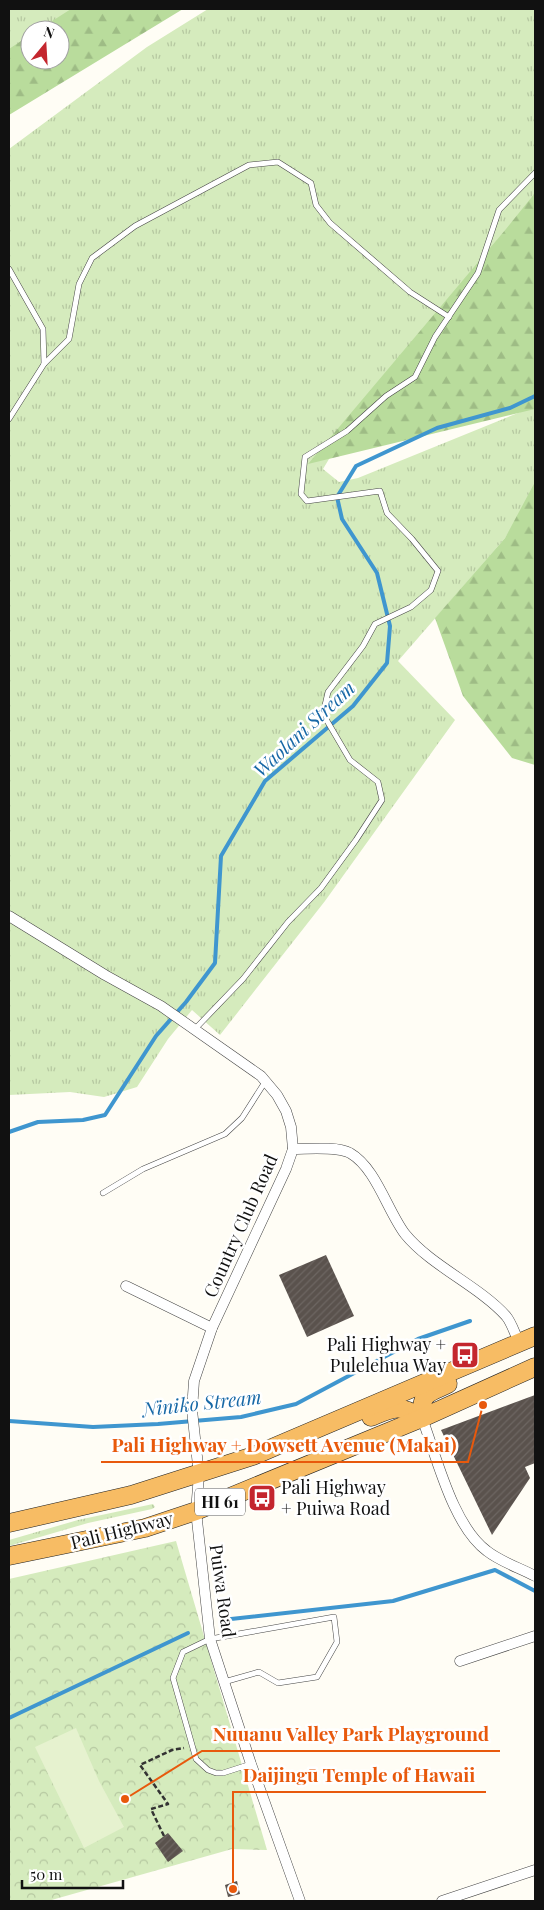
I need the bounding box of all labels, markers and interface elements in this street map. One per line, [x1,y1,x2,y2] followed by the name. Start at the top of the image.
[20,20,70,70] north arrow
[41,22,57,43] text: N
[247,674,360,782] water label: Waolani Stream
[198,1150,283,1301] street label: Country Club Road
[327,1332,446,1377] place label: Pali Highway + Pulelehua Way
[450,1340,480,1370] bus stop icon: Pali Highway + Pulelehua Way
[139,1383,262,1421] water label: Niniko Stream
[101,1428,468,1462] callout: Pali Highway + Dowsett Avenue (Makai)
[112,1431,456,1457] text: Pali Highway + Dowsett Avenue (Makai)
[281,1475,391,1520] place label: Pali Highway + Puiwa Road
[247,1483,277,1513] bus stop icon: Pali Highway + Puiwa Road
[195,1488,245,1515] road number: HI 61
[68,1506,175,1554] street label: Pali Highway
[205,1543,242,1640] street label: Puiwa Road
[202,1717,500,1751] callout: Nuuanu Valley Park Playground
[213,1720,490,1746] text: Nuuanu Valley Park Playground
[233,1758,486,1792] callout: Daijingū Temple of Hawaii
[243,1761,475,1787] text: Daijingū Temple of Hawaii
[22,1858,124,1890] scale bar
[30,1864,63,1884] text: 50 m

